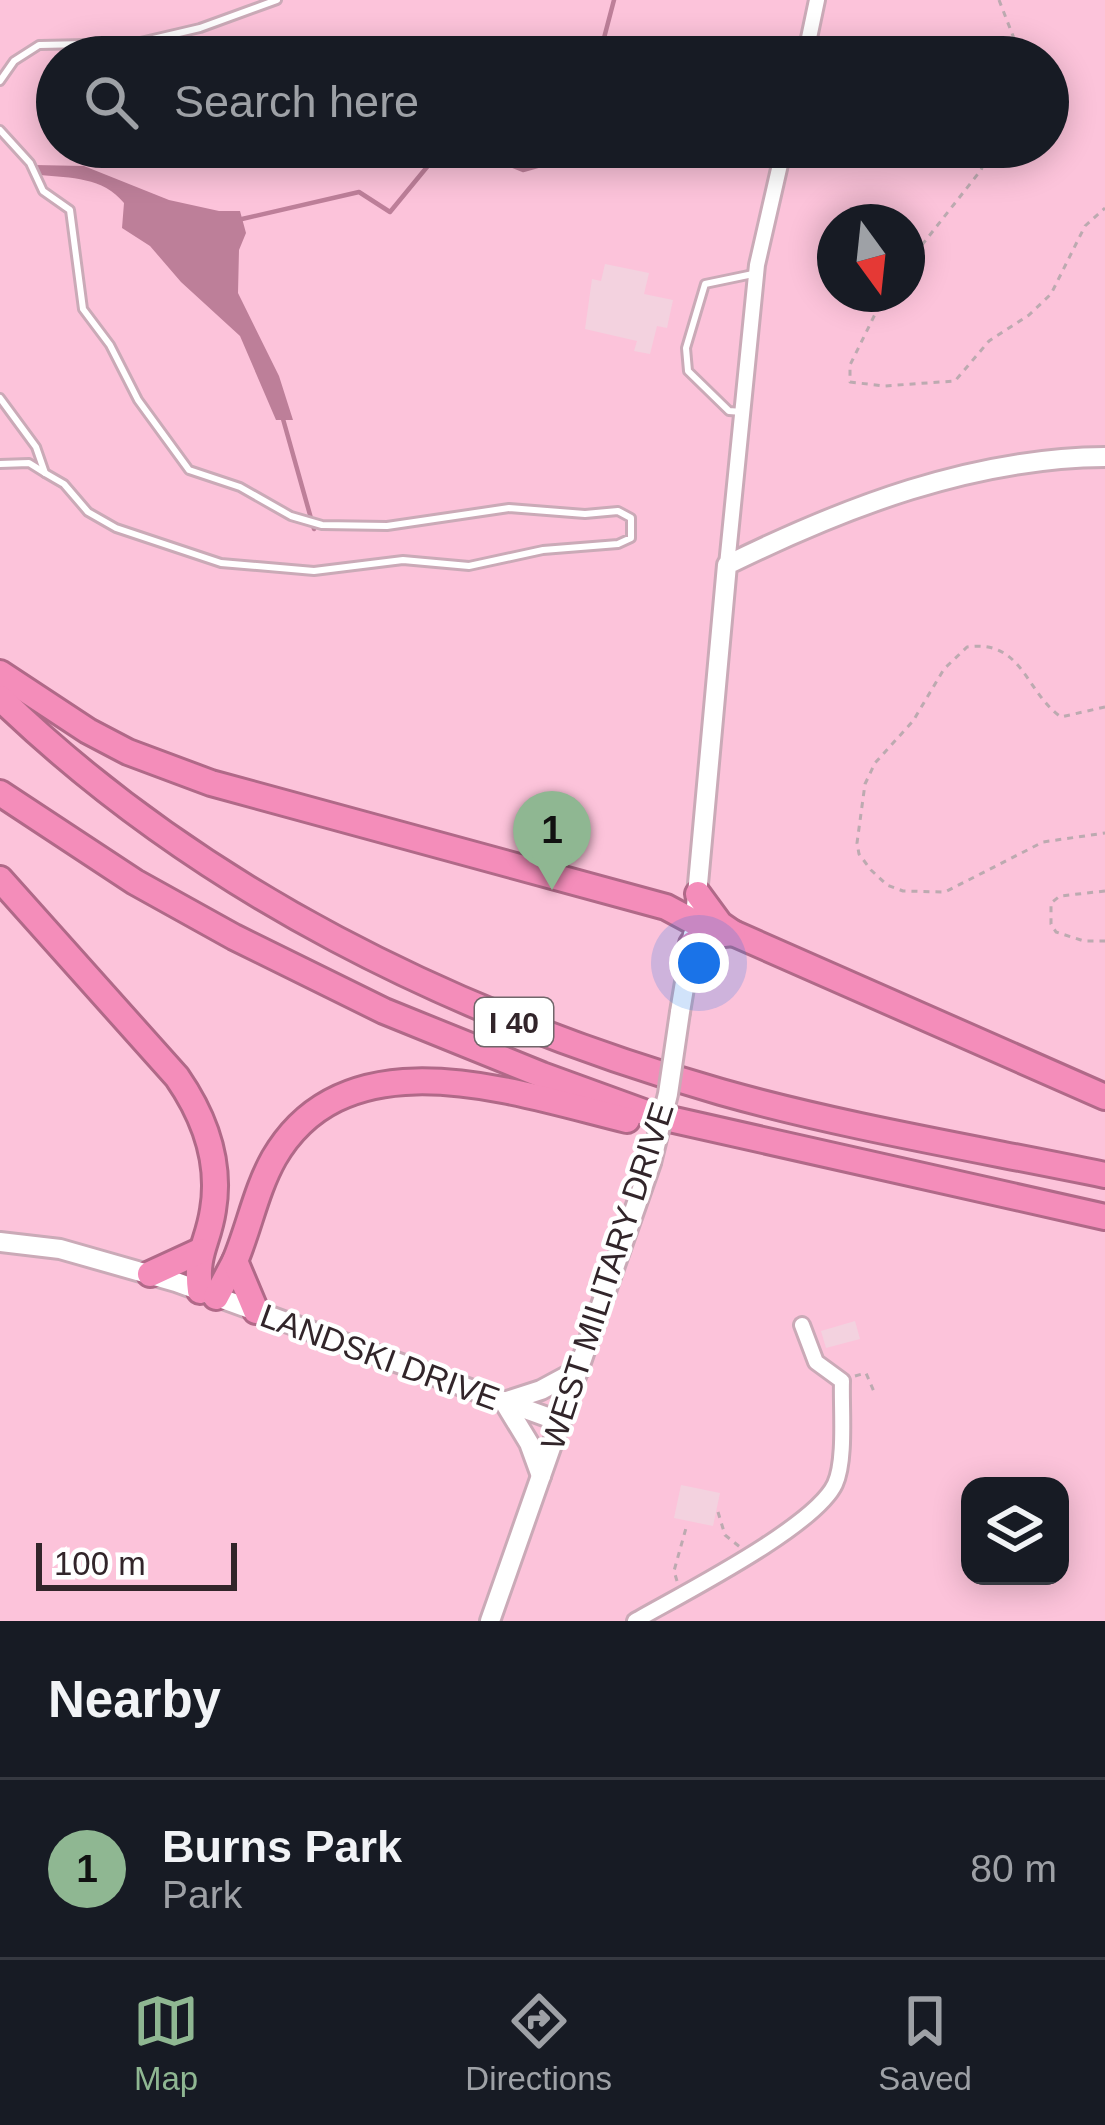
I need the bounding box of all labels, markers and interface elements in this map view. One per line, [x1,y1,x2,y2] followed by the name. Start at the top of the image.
[36,36,1069,168] search box
[78,69,144,135] icon: search
[174,76,419,127] text: Search here
[817,204,925,312] north arrow
[513,791,591,890] pin: 1
[669,933,729,993] your location
[475,998,553,1046] road number: I 40
[533,1098,681,1454] street label: WEST MILITARY DRIVE
[256,1297,504,1417] street label: LANDSKI DRIVE
[961,1477,1069,1585] map controls
[961,1477,1069,1585] button: layers
[36,1537,237,1590] scale bar
[54,1545,146,1582] text: 100 m
[48,1671,221,1728] text: Nearby
[162,1821,402,1872] text: Burns Park
[76,1847,98,1890] text: 1
[970,1847,1057,1890] text: 80 m
[162,1873,242,1916] text: Park
[133,1988,199,2098] tab: Map
[465,1988,612,2098] tab: Directions
[878,1988,972,2098] tab: Saved

